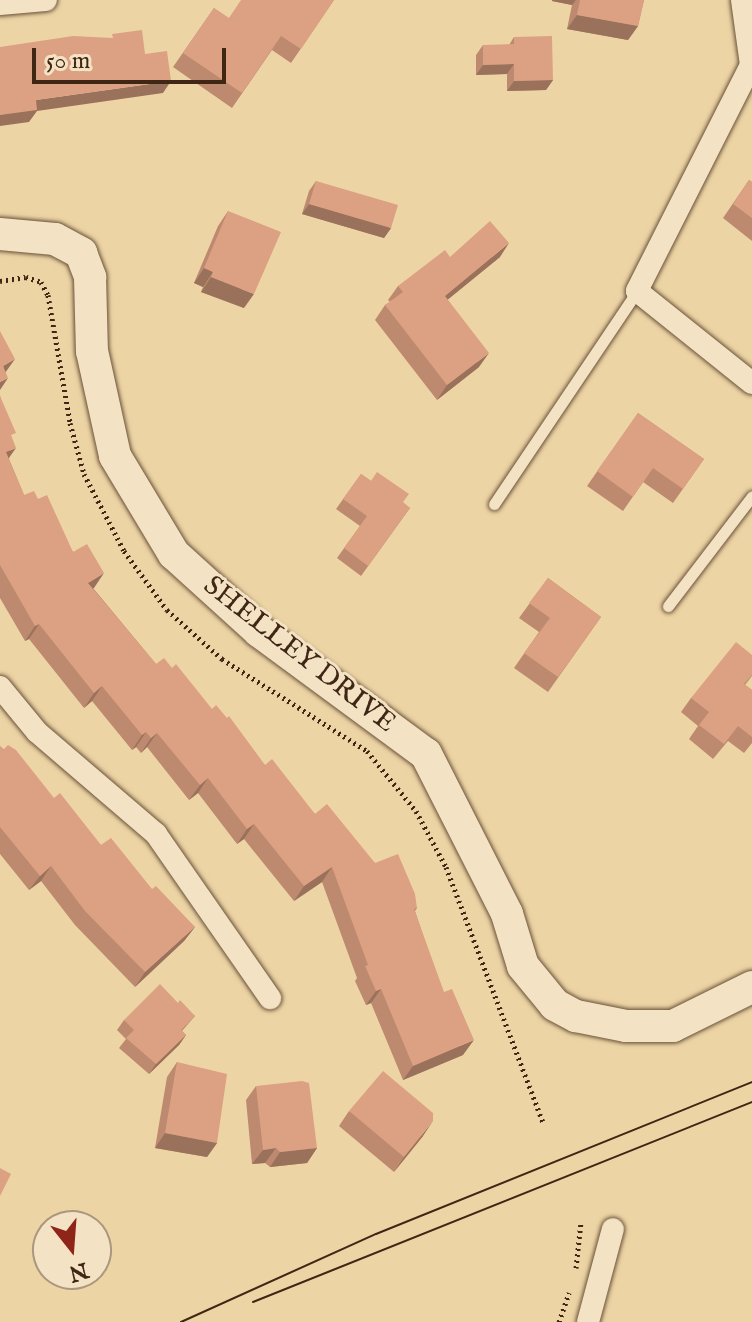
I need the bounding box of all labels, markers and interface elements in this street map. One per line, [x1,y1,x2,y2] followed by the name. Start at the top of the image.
[36,32,230,82] scale bar
[46,46,90,77] text: 50 m
[196,569,402,741] street label: SHELLEY DRIVE
[32,1210,112,1290] north arrow
[65,1255,92,1287] text: N

